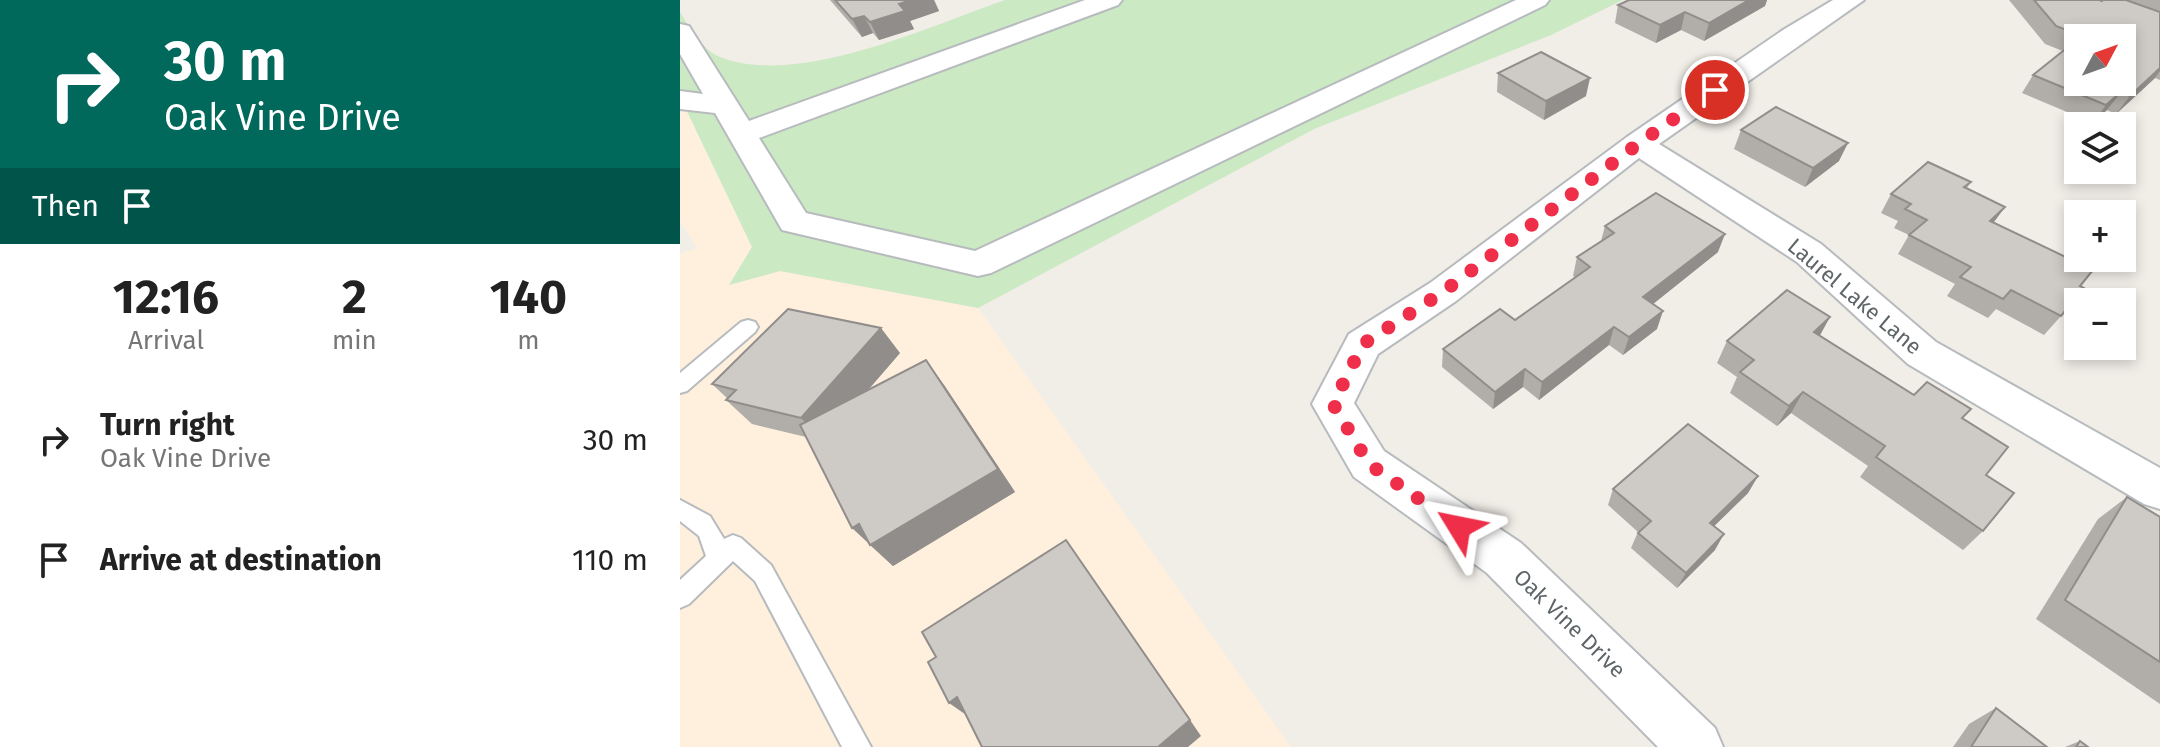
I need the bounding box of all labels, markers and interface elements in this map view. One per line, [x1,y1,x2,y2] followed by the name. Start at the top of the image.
[2064,24,2136,96] north arrow
[2064,24,2136,360] map controls
[164,28,286,95] text: 30 m
[32,32,136,136] icon: right
[1681,56,1749,124] pin
[1693,68,1737,112] icon: arrive
[164,96,401,140] text: Oak Vine Drive
[2064,112,2136,184] button: layers
[115,184,159,228] icon: arrive
[32,188,99,224] text: Then
[2064,200,2136,272] button: +
[1782,232,1927,360] street label: Laurel Lake Lane
[113,268,219,326] text: 12:16
[342,268,367,326] text: 2
[490,268,567,326] text: 140
[2064,288,2136,360] button: −
[128,325,204,356] text: Arrival
[332,325,377,356] text: min
[517,325,540,356] text: m
[100,407,235,443] text: Turn right
[32,418,76,462] icon: right
[583,422,648,458] text: 30 m
[100,443,271,474] text: Oak Vine Drive
[1417,485,1501,569] position arrow
[32,538,76,582] icon: arrive
[100,542,382,578] text: Arrive at destination
[572,542,648,578] text: 110 m
[1508,563,1631,683] street label: Oak Vine Drive

